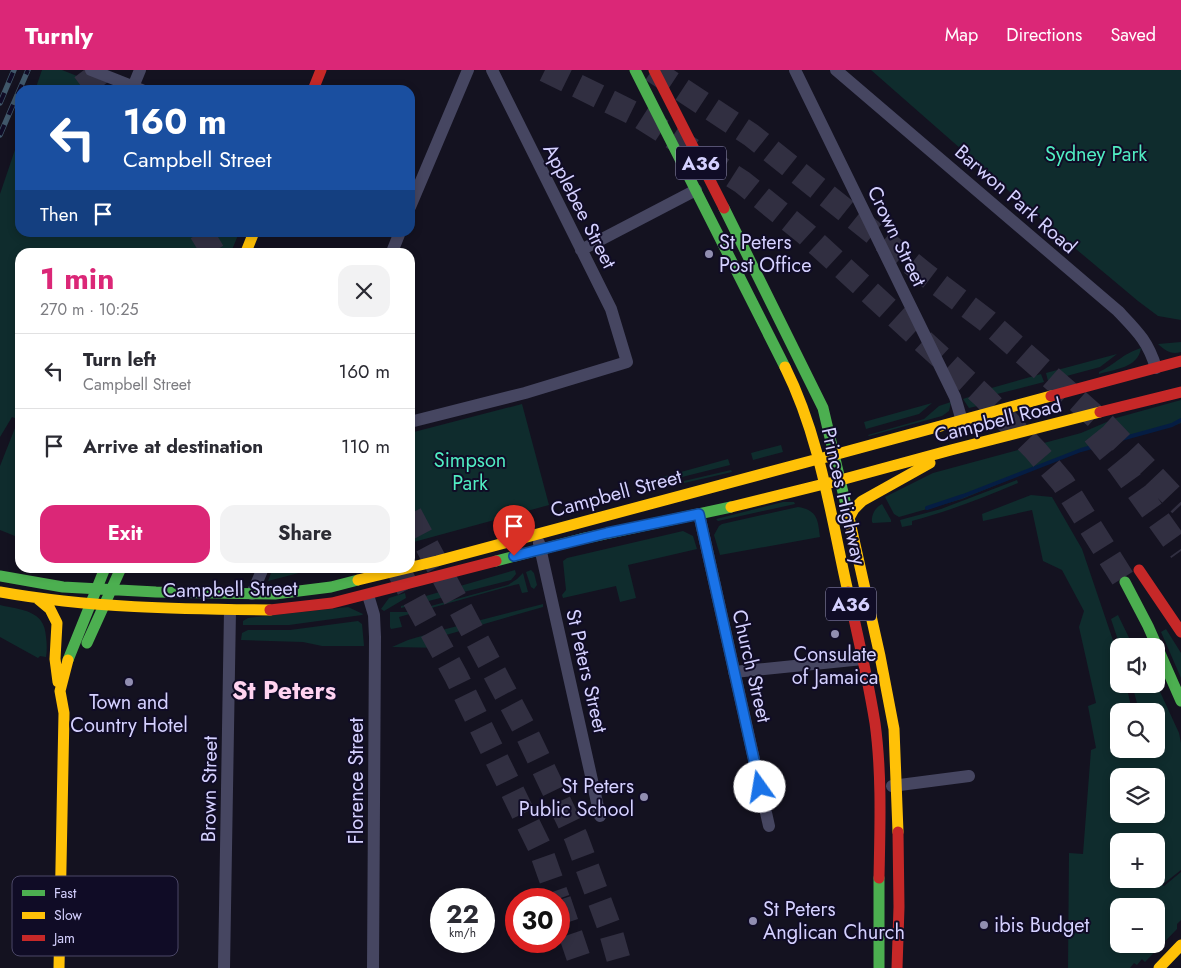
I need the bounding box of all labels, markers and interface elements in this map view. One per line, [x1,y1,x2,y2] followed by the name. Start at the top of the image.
[25,18,93,53] text: Turnly
[945,22,978,48] text: Map
[1006,22,1082,48] text: Directions
[1110,22,1156,48] text: Saved
[123,97,227,147] text: 160 m
[40,105,105,170] icon: left
[948,138,1083,261] street label: Barwon Park Road
[536,139,624,274] street label: Applebee Street
[1045,140,1147,169] park label: Sydney Park
[123,143,271,175] text: Campbell Street
[676,146,726,180] road number: A36
[860,181,933,292] street label: Crown Street
[89,200,117,228] icon: arrive
[40,201,79,228] text: Then
[719,228,811,280] place label: St Peters Post Office
[703,248,715,260] marker: St Peters Post Office
[40,257,114,300] text: 1 min
[338,265,390,317] button: close
[40,298,139,321] text: 270 m · 10:25
[83,346,156,373] text: Turn left
[40,357,68,385] icon: left
[339,358,390,385] text: 160 m
[83,373,191,396] text: Campbell Street
[931,391,1065,450] street label: Campbell Road
[814,425,873,568] street label: Princes Highway
[40,432,68,460] icon: arrive
[83,433,263,460] text: Arrive at destination
[341,433,390,460] text: 110 m
[434,446,506,498] park label: Simpson Park
[547,462,685,525] street label: Campbell Street
[40,505,210,563] button: Exit
[220,505,390,563] button: Share
[493,505,535,556] pin
[500,512,528,540] icon: arrive
[162,574,298,605] street label: Campbell Street
[826,588,876,620] road number: A36
[558,606,615,736] street label: St Peters Street
[724,607,779,726] street label: Church Street
[829,628,841,640] marker: Consulate of Jamaica
[1110,638,1165,953] map controls
[1110,638,1165,693] button: sound
[792,640,878,692] place label: Consulate of Jamaica
[232,672,336,708] district label: St Peters
[123,676,135,688] marker: Town and Country Hotel
[70,688,188,740] place label: Town and Country Hotel
[1110,703,1165,758] button: search
[342,718,371,844] street label: Florence Street
[194,735,225,842] street label: Brown Street
[733,760,785,812] position arrow
[1110,768,1165,823] button: layers
[519,772,634,824] place label: St Peters Public School
[638,791,650,803] marker: St Peters Public School
[1110,833,1165,888] button: +
[12,876,178,956] legend
[54,883,77,903] text: Fast
[505,888,570,953] speed limit sign: 30
[763,895,905,947] place label: St Peters Anglican Church
[446,896,479,932] text: 22
[1110,898,1165,953] button: −
[54,905,82,925] text: Slow
[994,911,1090,940] place label: ibis Budget
[747,915,759,927] marker: St Peters Anglican Church
[978,919,990,931] marker: ibis Budget
[449,924,476,942] text: km/h
[52,928,75,948] text: Jam

